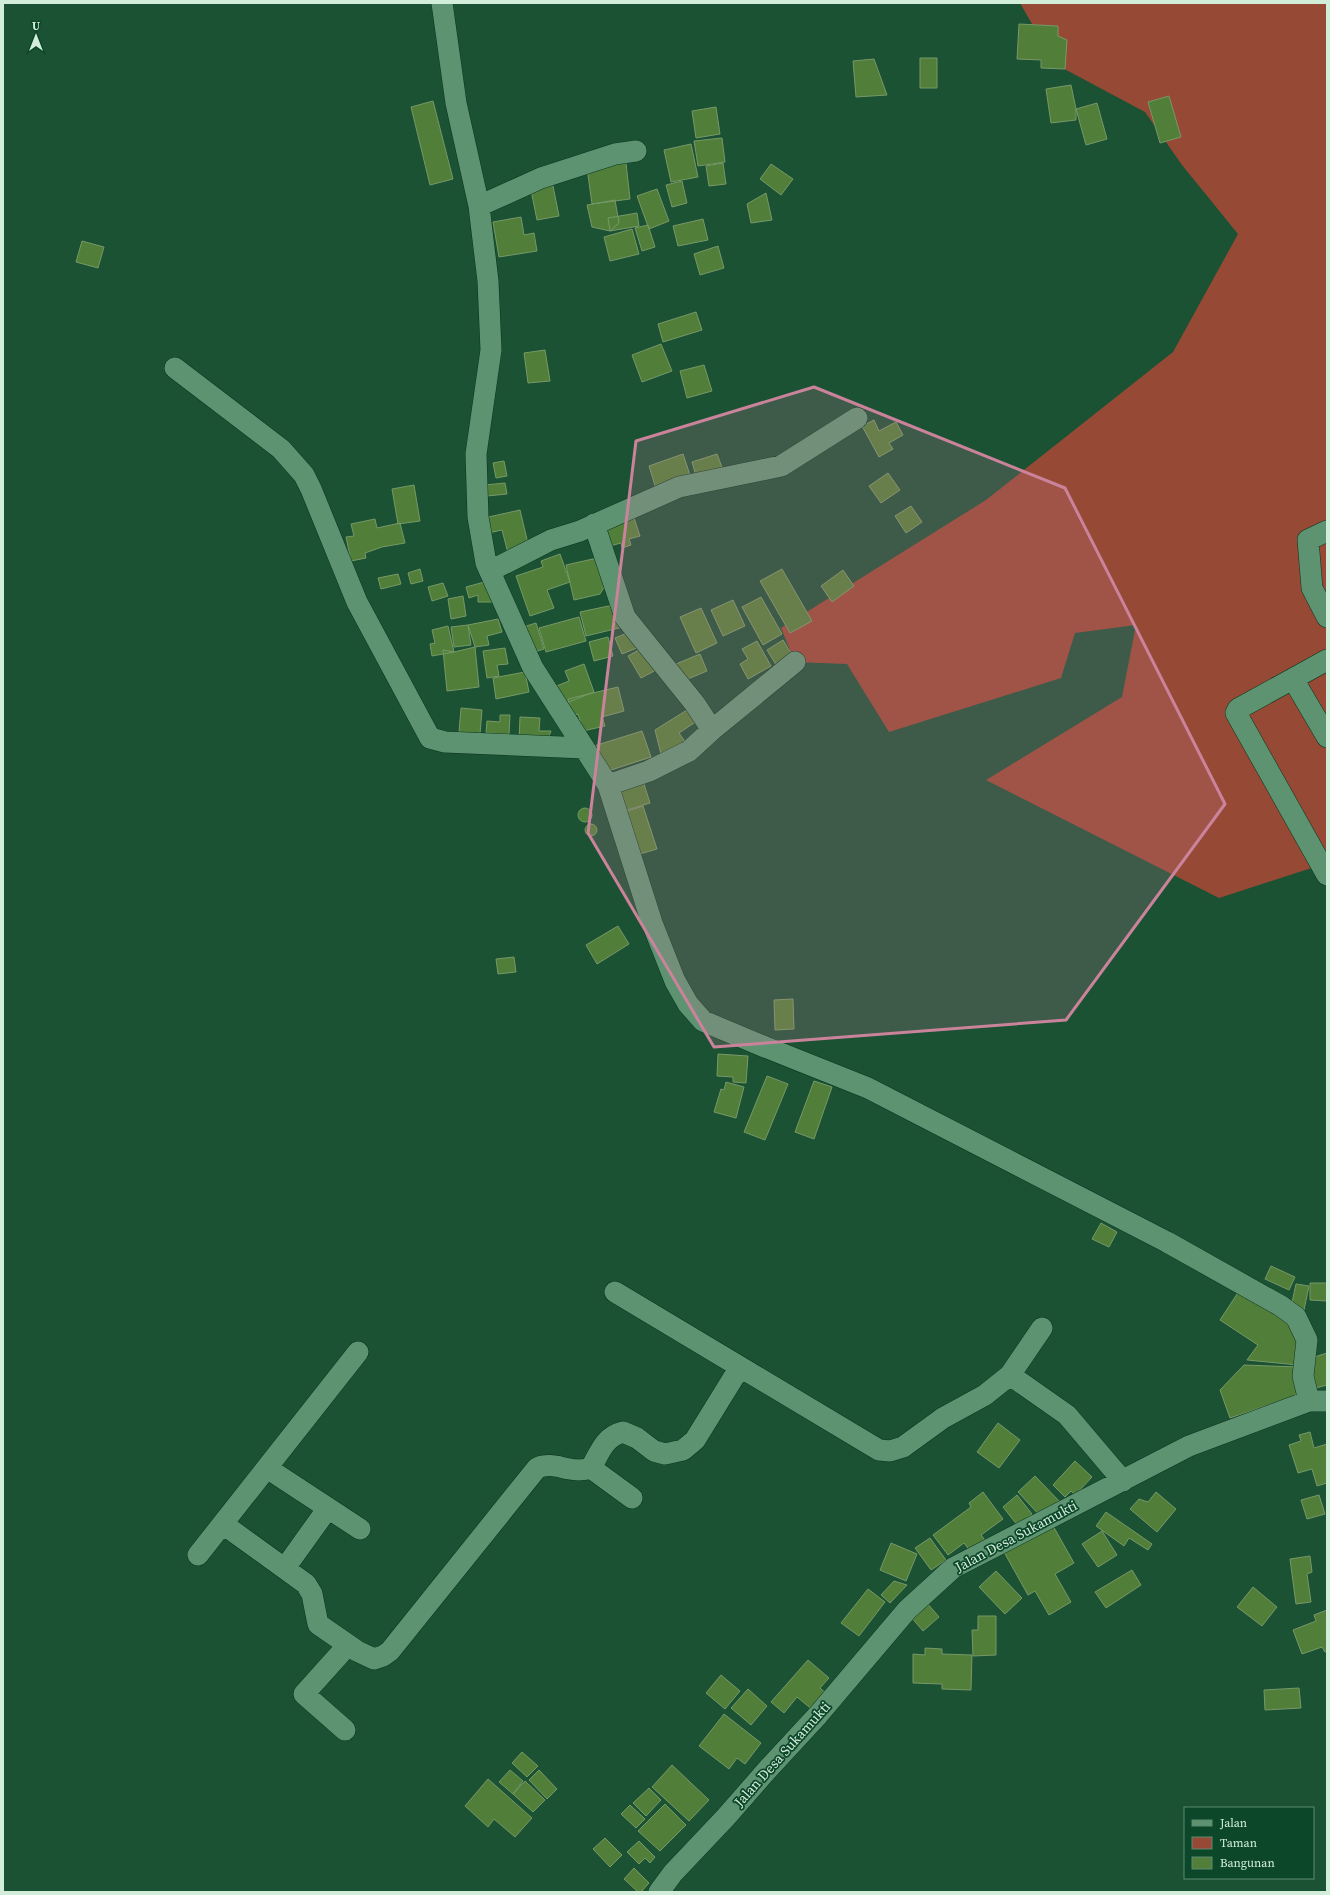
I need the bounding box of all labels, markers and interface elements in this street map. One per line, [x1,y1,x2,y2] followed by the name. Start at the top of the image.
[16,16,56,56] north arrow
[32,19,40,34] text: U
[951,1495,1080,1577] street label: Jalan Desa Sukamukti
[729,1697,835,1812] street label: Jalan Desa Sukamukti
[1184,1807,1314,1879] legend
[1219,1815,1247,1831] text: Jalan
[1220,1835,1257,1851] text: Taman
[1220,1855,1275,1871] text: Bangunan

